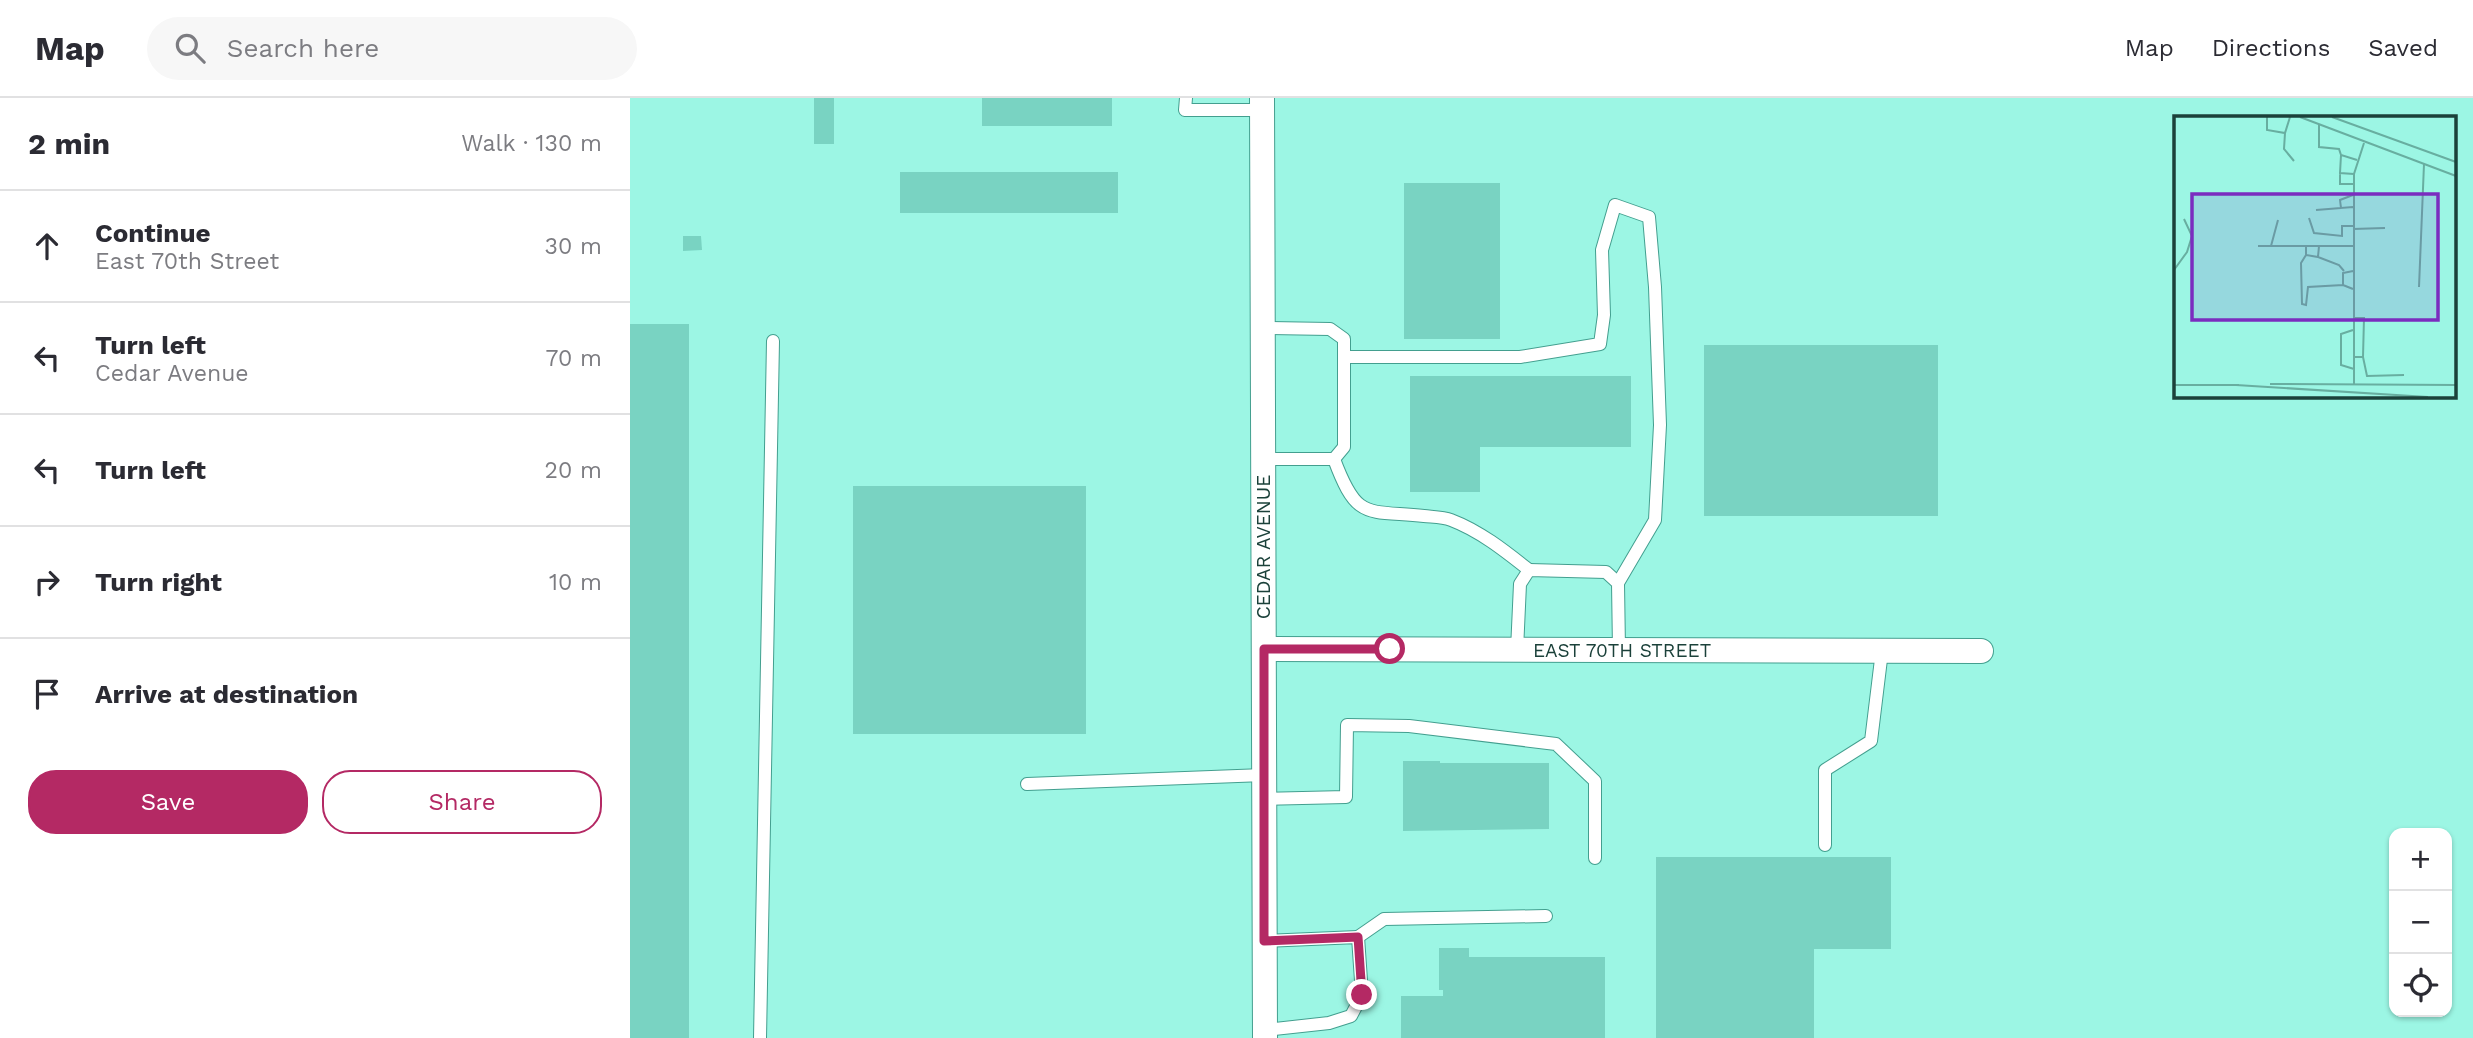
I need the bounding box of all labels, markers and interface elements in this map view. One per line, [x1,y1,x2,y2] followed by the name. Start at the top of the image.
[147,17,637,80] search box
[35,29,105,68] text: Map
[171,29,209,67] icon: search
[227,33,379,63] text: Search here
[2125,34,2174,62] text: Map
[2212,34,2330,62] text: Directions
[2368,34,2438,62] text: Saved
[2174,116,2456,397] inset map
[28,126,110,161] text: 2 min
[461,130,602,157] text: Walk · 130 m
[95,218,211,248] text: Continue
[28,227,66,265] icon: ahead
[545,233,602,260] text: 30 m
[95,248,279,275] text: East 70th Street
[95,330,206,360] text: Turn left
[28,339,66,377] icon: left
[545,345,602,372] text: 70 m
[95,360,249,387] text: Cedar Avenue
[28,451,66,489] icon: left
[95,455,206,485] text: Turn left
[545,457,602,484] text: 20 m
[1252,475,1275,619] street label: CEDAR AVENUE
[28,563,66,601] icon: right
[95,567,222,597] text: Turn right
[549,569,602,596] text: 10 m
[1374,633,1405,664] route start
[1533,639,1711,662] street label: EAST 70TH STREET
[28,675,66,713] icon: arrive
[95,679,358,709] text: Arrive at destination
[28,770,308,834] button: Save
[322,770,602,834] button: Share
[2389,828,2452,1017] map controls
[2389,828,2452,891] button: +
[2389,891,2452,954] button: −
[2389,954,2452,1017] button: locate
[1346,979,1377,1010] route end

